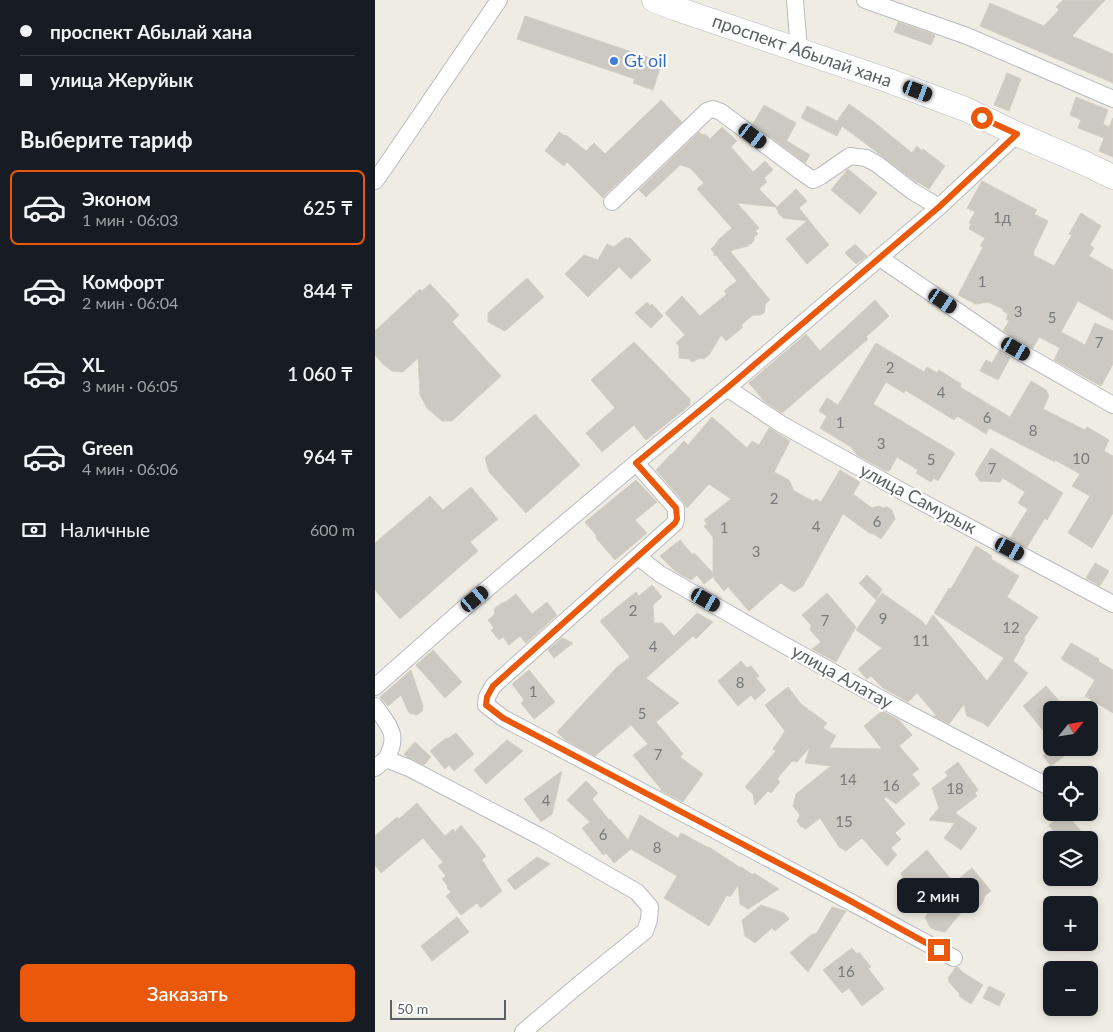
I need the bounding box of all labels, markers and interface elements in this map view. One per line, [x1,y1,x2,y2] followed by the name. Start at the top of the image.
[710,9,895,91] street label: проспект Абылай хана
[50,20,252,43] text: проспект Абылай хана
[624,49,667,71] place label: Gt oil
[608,55,620,67] marker: Gt oil
[50,68,193,91] text: улица Жеруйык
[901,79,934,103] car
[971,107,993,129] route start
[736,121,769,151] car
[20,126,193,153] text: Выберите тариф
[22,185,67,230] icon: car
[82,187,151,210] text: Эконом
[303,196,353,219] text: 625 ₸
[993,208,1011,226] house number: 1д
[82,210,178,229] text: 1 мин · 06:03
[22,268,67,313] icon: car
[82,270,164,293] text: Комфорт
[978,272,986,290] house number: 1
[303,279,353,302] text: 844 ₸
[926,286,959,316] car
[82,293,178,312] text: 2 мин · 06:04
[1014,302,1022,320] house number: 3
[1048,308,1056,326] house number: 5
[1095,333,1104,351] house number: 7
[999,335,1032,363] car
[22,351,67,396] icon: car
[82,353,105,376] text: XL
[886,358,894,376] house number: 2
[287,362,353,385] text: 1 060 ₸
[82,376,178,395] text: 3 мин · 06:05
[937,383,946,401] house number: 4
[983,408,992,426] house number: 6
[836,413,844,431] house number: 1
[1029,421,1037,439] house number: 8
[22,434,67,479] icon: car
[877,434,885,452] house number: 3
[82,436,133,459] text: Green
[303,445,353,468] text: 964 ₸
[1072,449,1090,467] house number: 10
[927,450,935,468] house number: 5
[856,458,981,538] street label: улица Самурык
[82,459,178,478] text: 4 мин · 06:06
[988,459,997,477] house number: 7
[770,489,778,507] house number: 2
[873,512,882,530] house number: 6
[20,516,48,544] icon: cash
[812,517,821,535] house number: 4
[60,518,150,541] text: Наличные
[720,518,728,536] house number: 1
[310,520,355,539] text: 600 m
[993,535,1026,563] car
[752,542,760,560] house number: 3
[458,584,491,614] car
[689,586,722,614] car
[629,601,637,619] house number: 2
[879,609,887,627] house number: 9
[821,611,830,629] house number: 7
[1002,618,1020,636] house number: 12
[912,631,930,649] house number: 11
[649,637,658,655] house number: 4
[788,639,898,713] street label: улица Алатау
[736,673,744,691] house number: 8
[529,682,537,700] house number: 1
[1043,701,1097,756] north arrow
[1043,701,1098,1016] map controls
[638,704,646,722] house number: 5
[654,745,663,763] house number: 7
[1043,766,1098,821] button: locate
[839,770,857,788] house number: 14
[882,776,900,794] house number: 16
[946,779,964,797] house number: 18
[542,791,551,809] house number: 4
[835,812,853,830] house number: 15
[599,825,608,843] house number: 6
[1043,831,1098,886] button: layers
[653,838,661,856] house number: 8
[898,878,980,912] callout: 2 мин
[917,886,959,905] text: 2 мин
[1043,896,1098,951] button: +
[928,939,950,961] route end
[1043,961,1098,1016] button: −
[837,962,855,980] house number: 16
[20,964,355,1022] button: Заказать
[390,997,506,1020] scale bar
[397,1000,428,1017] text: 50 m

